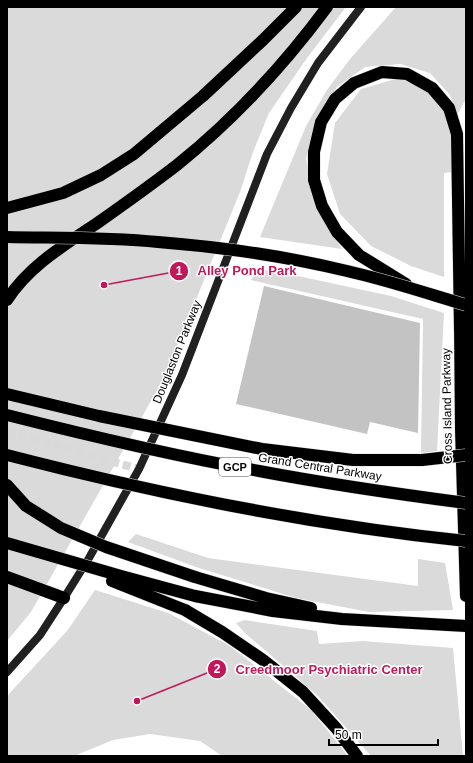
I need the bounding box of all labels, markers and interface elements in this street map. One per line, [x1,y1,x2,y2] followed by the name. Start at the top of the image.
[169,258,304,283] callout: Alley Pond Park
[198,263,297,278] text: Alley Pond Park
[176,264,183,278] text: 1
[150,298,204,406] street label: Douglaston Parkway
[439,348,455,464] street label: Cross Island Parkway
[257,450,383,484] street label: Grand Central Parkway
[219,458,251,476] road number: GCP
[207,657,430,682] callout: Creedmoor Psychiatric Center
[214,662,221,676] text: 2
[235,662,423,677] text: Creedmoor Psychiatric Center
[329,721,438,747] scale bar
[335,728,362,742] text: 50 m

